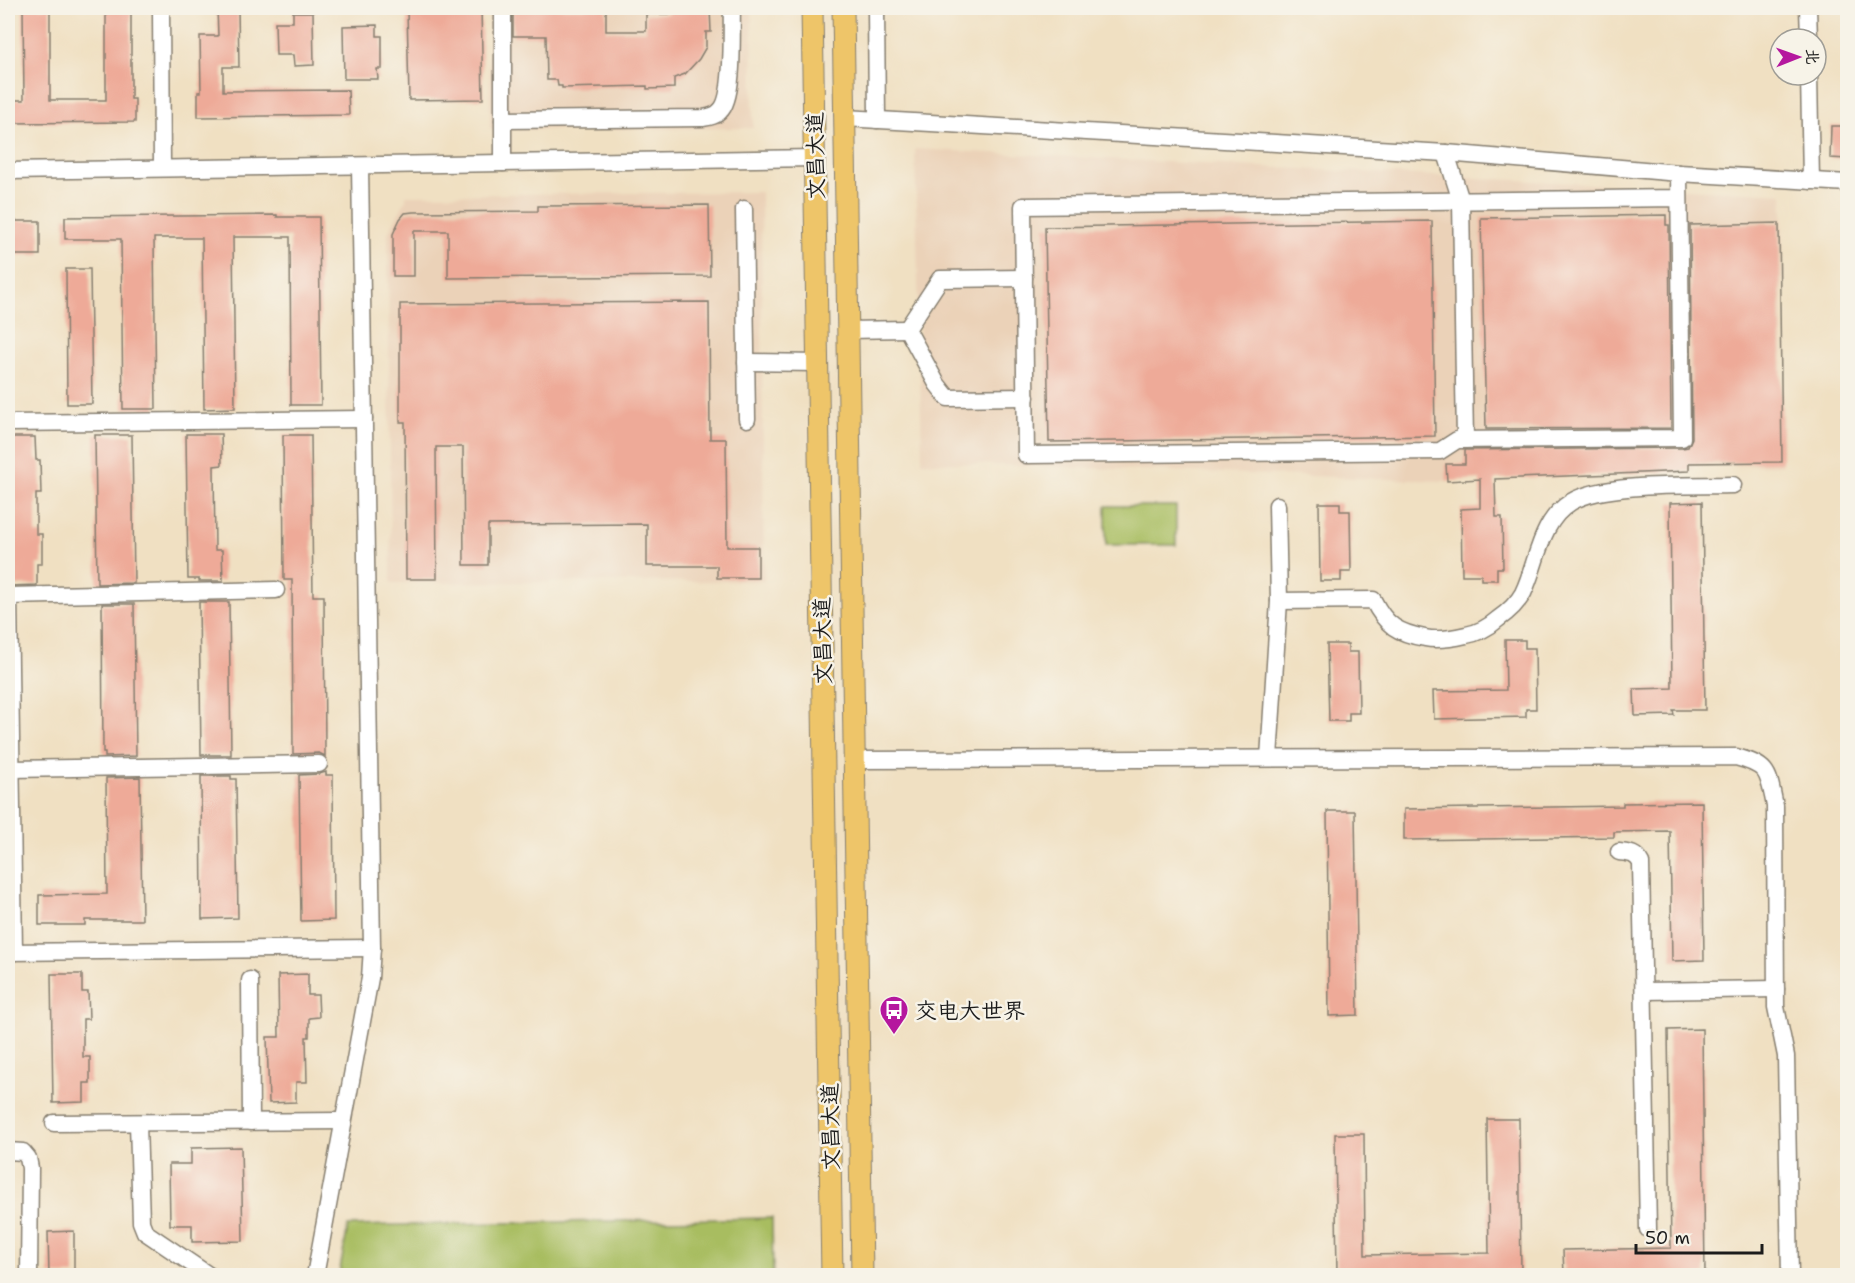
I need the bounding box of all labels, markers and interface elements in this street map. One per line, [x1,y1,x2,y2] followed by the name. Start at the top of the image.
[1768,27,1828,87] north arrow
[1802,49,1823,65] text: 北
[800,112,831,200] street label: 文昌大道
[807,597,838,685] street label: 文昌大道
[878,994,910,1036] bus stop icon: 交电大世界
[915,996,1025,1025] place label: 交电大世界
[815,1083,846,1171] street label: 文昌大道
[1636,1217,1762,1255] scale bar
[1645,1226,1690,1250] text: 50 m

